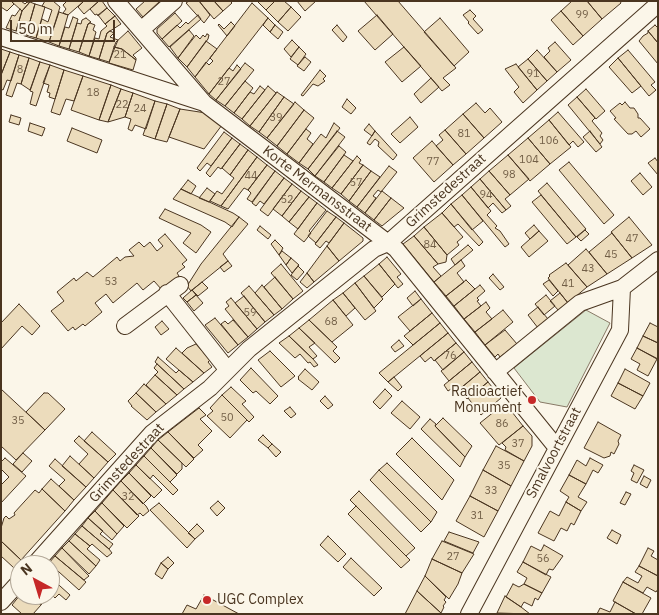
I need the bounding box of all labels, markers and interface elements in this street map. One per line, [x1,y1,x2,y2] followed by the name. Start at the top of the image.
[575,8,589,22] house number: 99
[12,10,118,42] scale bar
[18,19,53,38] text: 50 m
[113,48,127,62] house number: 21
[17,63,23,77] house number: 8
[526,67,540,81] house number: 91
[217,75,231,89] house number: 27
[86,86,100,100] house number: 18
[115,98,129,112] house number: 22
[133,102,147,116] house number: 24
[269,111,283,125] house number: 39
[457,127,471,141] house number: 81
[539,134,559,148] house number: 106
[259,142,375,236] street label: Korte Mermansstraat
[402,151,490,231] street label: Grimstedestraat
[519,153,539,167] house number: 104
[426,155,440,169] house number: 77
[502,168,516,182] house number: 98
[244,169,258,183] house number: 44
[349,176,363,190] house number: 57
[479,188,493,202] house number: 94
[280,193,294,207] house number: 52
[625,232,639,246] house number: 47
[423,238,437,252] house number: 84
[604,248,618,262] house number: 45
[581,262,595,276] house number: 43
[104,275,118,289] house number: 53
[561,277,575,291] house number: 41
[243,306,257,320] house number: 59
[324,315,338,329] house number: 68
[443,349,457,363] house number: 76
[451,384,522,417] place label: Radioactief Monument
[526,394,538,406] marker: Radioactief Monument
[523,405,585,501] street label: Smalvoortstraat
[220,411,234,425] house number: 50
[11,414,25,428] house number: 35
[495,417,509,431] house number: 86
[86,420,168,506] street label: Grimstedestraat
[511,437,525,451] house number: 37
[497,459,511,473] house number: 35
[484,484,498,498] house number: 33
[121,490,135,504] house number: 32
[470,509,484,523] house number: 31
[446,550,460,564] house number: 27
[536,552,550,566] house number: 56
[10,555,60,605] north arrow
[17,559,36,579] text: N
[217,592,304,608] place label: UGC Complex
[201,594,213,606] marker: UGC Complex

